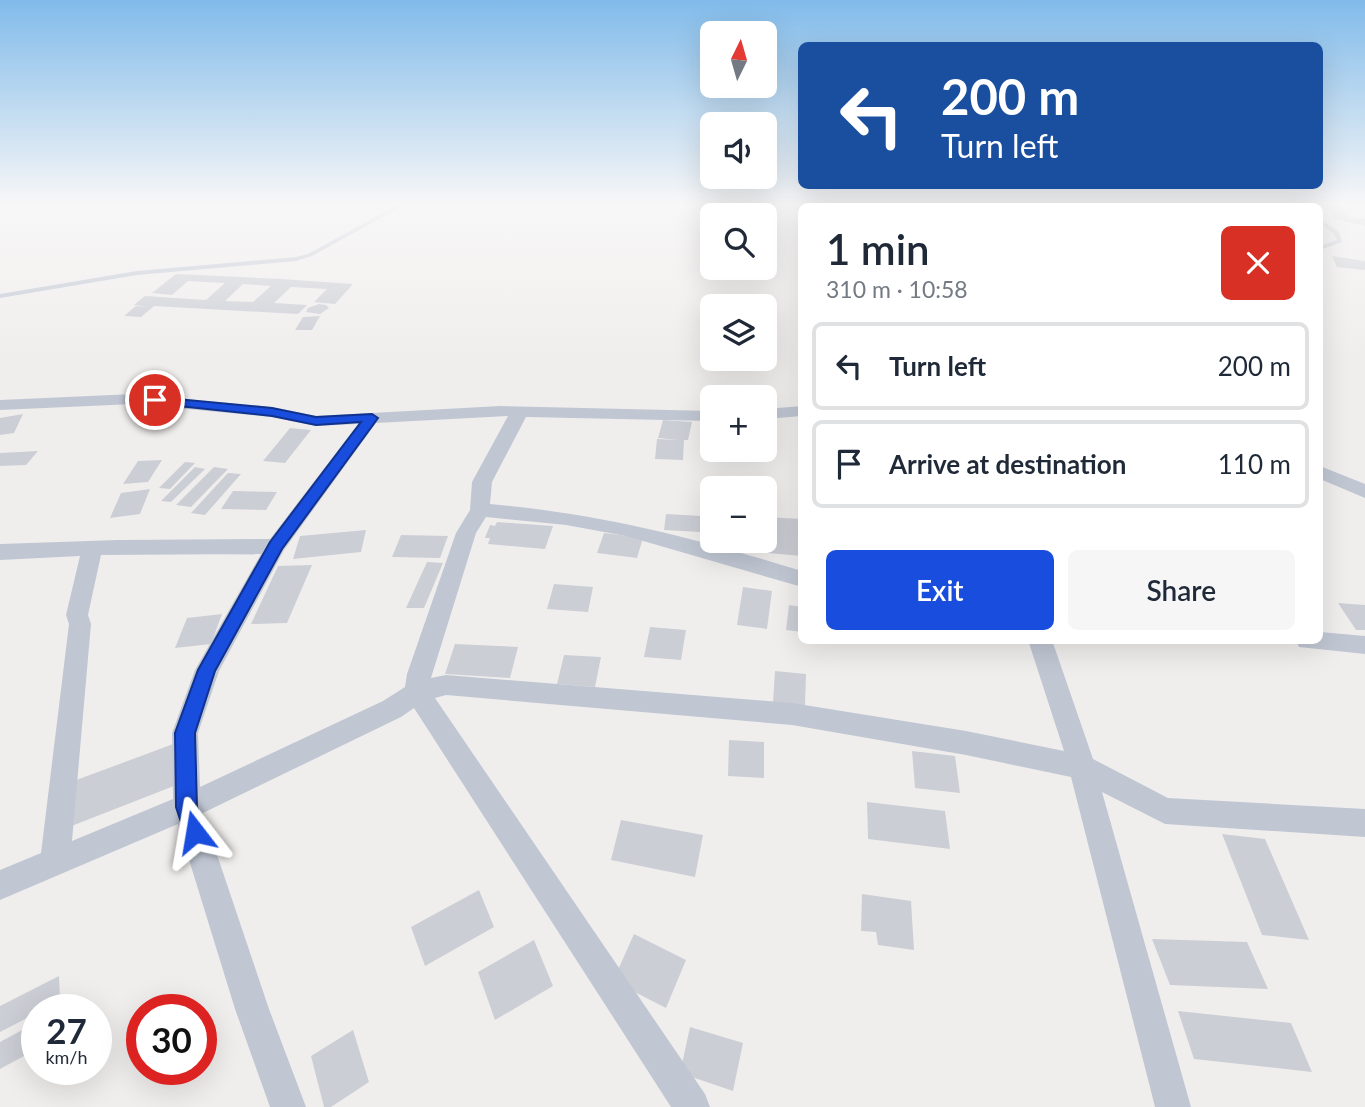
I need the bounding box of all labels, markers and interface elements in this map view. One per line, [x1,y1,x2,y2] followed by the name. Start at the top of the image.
[700,21,777,98] north arrow
[700,21,777,553] map controls
[941,67,1079,125] text: 200 m
[826,70,917,161] icon: left
[700,112,777,189] button: sound
[941,126,1058,165] text: Turn left
[700,203,777,280] button: search
[826,224,930,274] text: 1 min
[1221,226,1295,300] button: close
[826,275,968,303] text: 310 m · 10:58
[700,294,777,371] button: layers
[830,347,868,385] icon: left
[889,350,986,382] text: Turn left
[1218,350,1291,382] text: 200 m
[125,370,185,430] pin
[136,381,174,419] icon: arrive
[700,385,777,462] button: +
[830,445,868,483] icon: arrive
[889,448,1126,480] text: Arrive at destination
[1218,448,1291,480] text: 110 m
[700,476,777,553] button: −
[826,550,1054,630] button: Exit
[1068,550,1295,630] button: Share
[158,795,232,869] position arrow
[126,994,217,1085] speed limit sign: 30
[46,1009,87,1051] text: 27
[45,1046,88,1068] text: km/h

